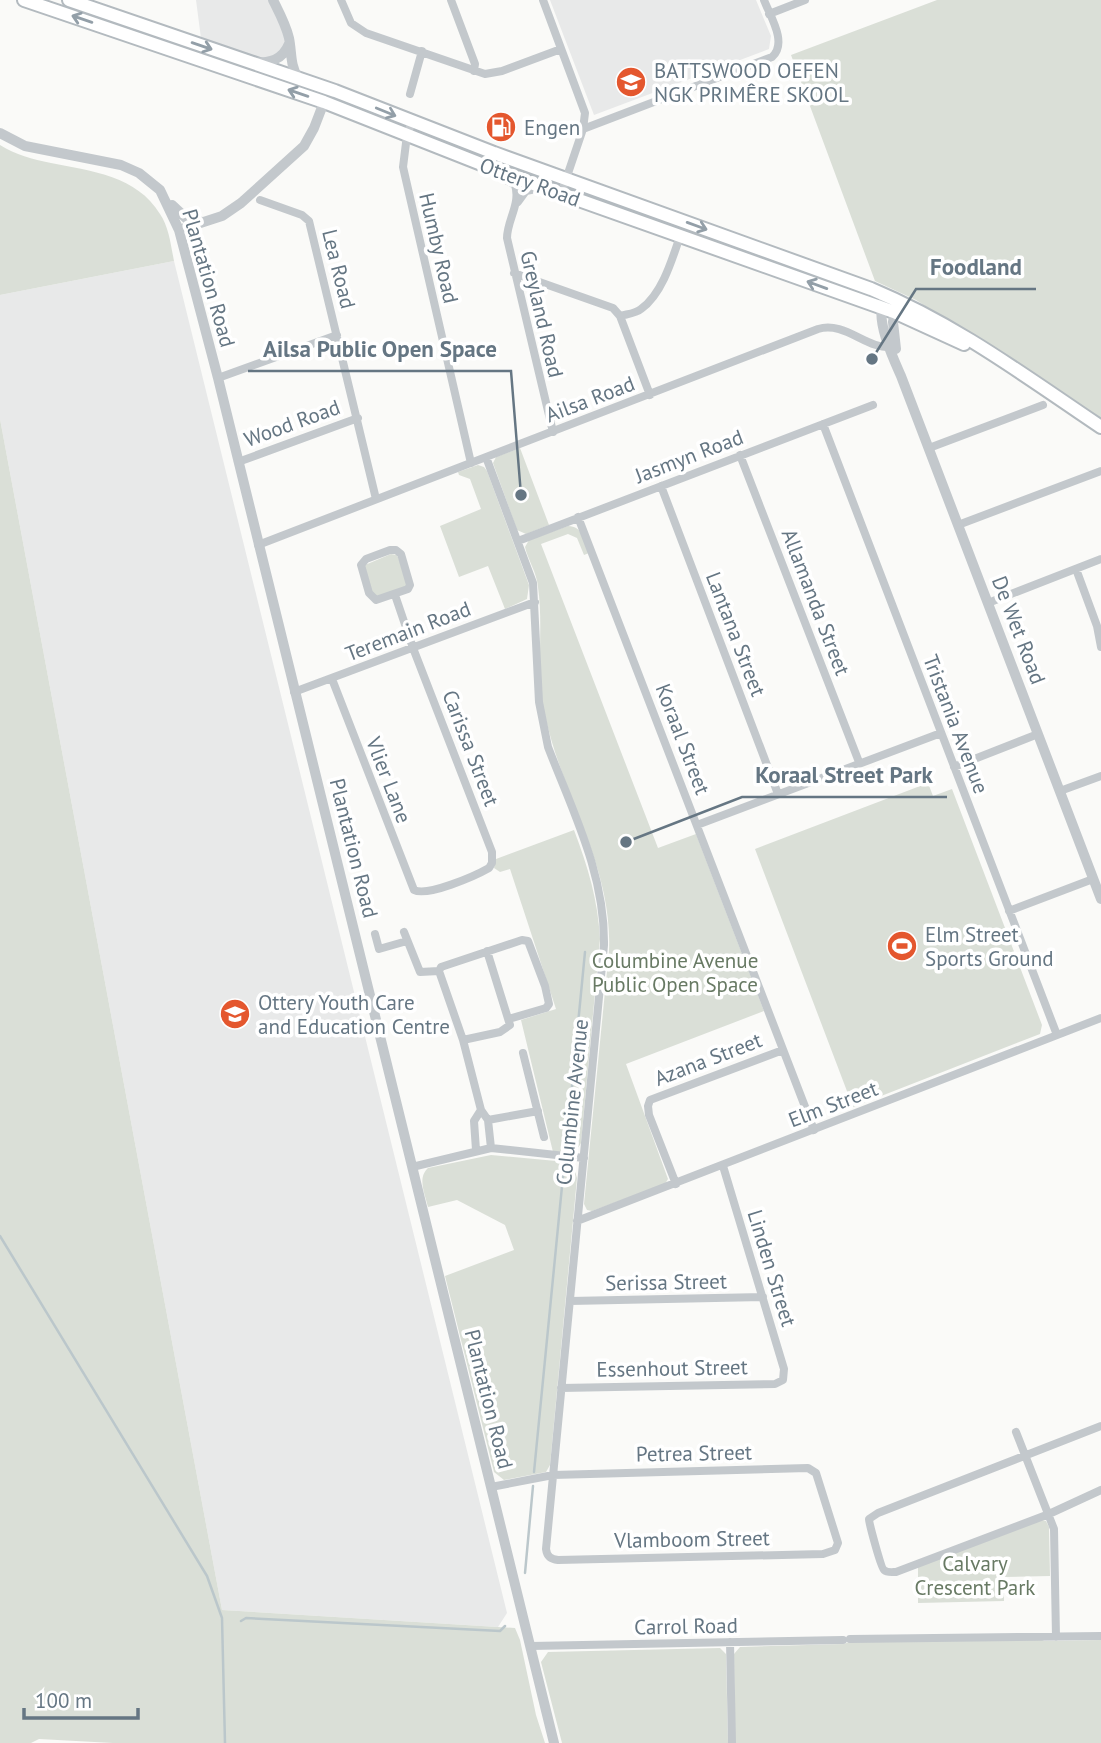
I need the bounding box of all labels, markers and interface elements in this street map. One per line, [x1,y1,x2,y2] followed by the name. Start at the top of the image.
[72,12,94,24] one-way arrow
[191,40,213,53] one-way arrow
[654,57,849,108] place label: BATTSWOOD OEFEN NGK PRIMÊRE SKOOL
[614,65,648,99] school or university icon: BATTSWOOD OEFEN NGK PRIMÊRE SKOOL
[287,86,309,98] one-way arrow
[375,106,397,119] one-way arrow
[484,110,518,144] fuel station icon: Engen
[524,114,580,141] place label: Engen
[476,151,584,213] street label: Ottery Road
[413,190,465,306] street label: Humby Road
[176,206,242,350] street label: Plantation Road
[686,221,708,233] one-way arrow
[316,227,362,311] street label: Lea Road
[916,245,1036,289] callout: Foodland
[514,248,570,380] street label: Greyland Road
[930,252,1022,281] text: Foodland
[806,278,828,290] one-way arrow
[248,327,511,371] callout: Ailsa Public Open Space
[263,334,497,363] text: Ailsa Public Open Space
[542,370,638,428] street label: Ailsa Road
[240,393,344,453] street label: Wood Road
[630,423,747,489] street label: Jasmyn Road
[776,525,856,679] street label: Allamanda Street
[700,568,772,700] street label: Lantana Street
[986,572,1052,688] street label: De Wet Road
[342,595,474,667] street label: Teremain Road
[917,651,995,797] street label: Tristania Avenue
[650,680,716,798] street label: Koraal Street
[437,686,505,810] street label: Carissa Street
[360,732,418,827] street label: Vlier Lane
[742,753,947,797] callout: Koraal Street Park
[755,760,934,789] text: Koraal Street Park
[324,775,384,921] street label: Plantation Road
[925,921,1053,972] place label: Elm Street Sports Ground
[885,929,919,963] sports icon: Elm Street Sports Ground
[592,947,758,998] park label: Columbine Avenue Public Open Space
[258,989,450,1040] place label: Ottery Youth Care and Education Centre
[218,997,252,1031] school or university icon: Ottery Youth Care and Education Centre
[550,1018,594,1186] street label: Columbine Avenue
[651,1026,765,1092] street label: Azana Street
[784,1075,882,1133] street label: Elm Street
[741,1206,803,1330] street label: Linden Street
[605,1267,727,1297] street label: Serissa Street
[459,1326,519,1472] street label: Plantation Road
[596,1353,748,1383] street label: Essenhout Street
[636,1438,752,1468] street label: Petrea Street
[613,1524,770,1554] street label: Vlamboom Street
[915,1550,1035,1601] park label: Calvary Crescent Park
[634,1612,738,1640] street label: Carrol Road
[24,1676,138,1720] scale bar
[35,1687,92,1714] text: 100 m

